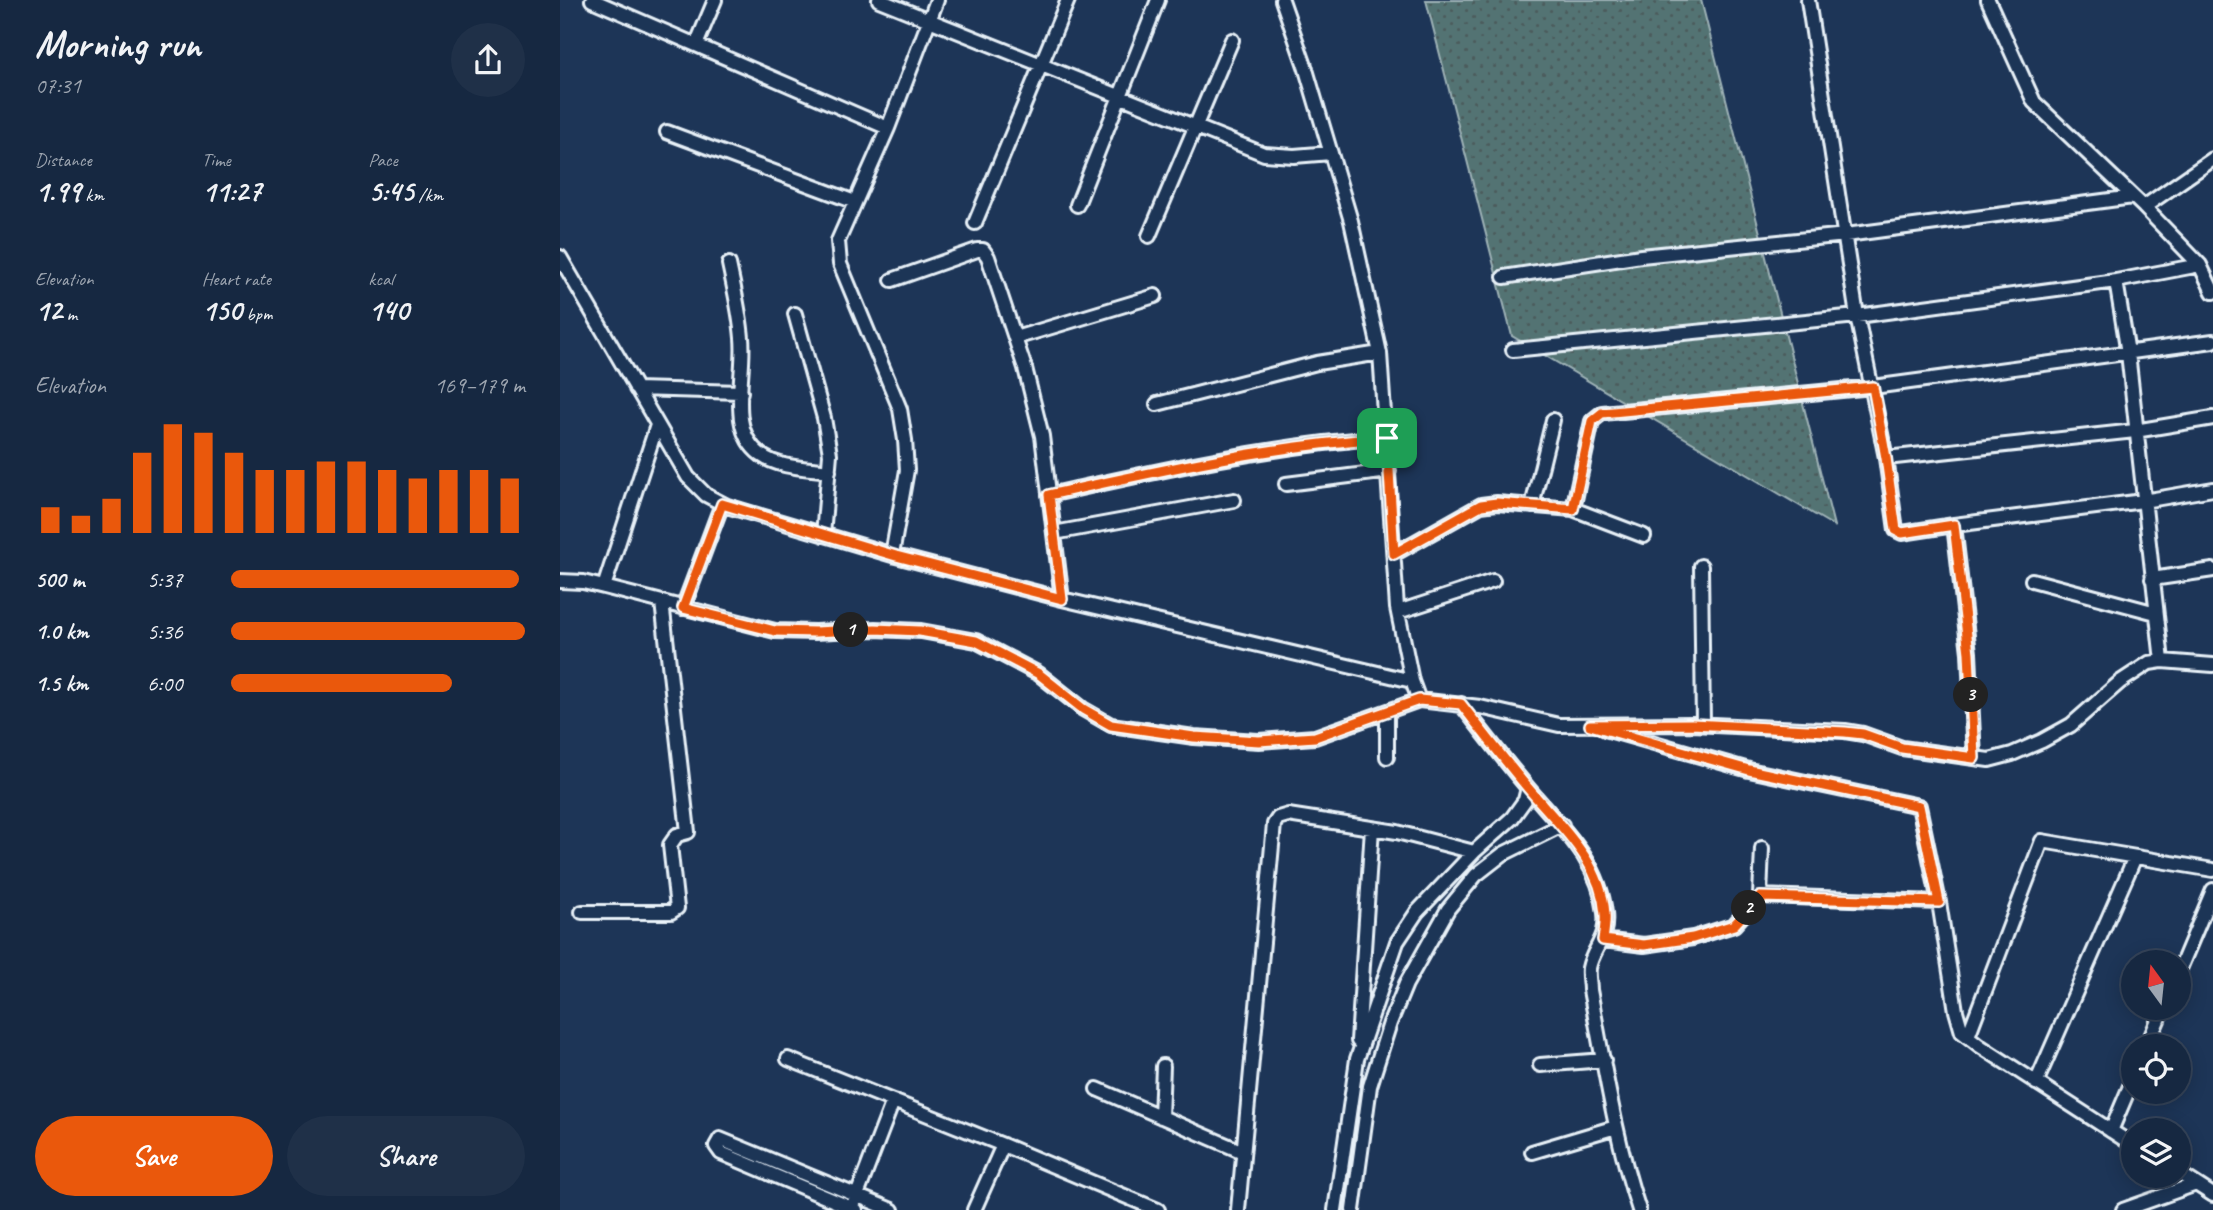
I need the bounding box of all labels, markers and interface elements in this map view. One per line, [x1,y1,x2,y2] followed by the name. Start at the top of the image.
[35,21,201,68] text: Morning run
[451,23,525,97] button: share
[35,71,81,100] text: 07:31
[35,148,92,172] text: Distance
[202,148,231,172] text: Time
[368,148,398,172] text: Pace
[35,172,81,210] text: 1.99
[202,172,261,210] text: 11:27
[368,172,414,210] text: 5:45
[81,183,104,207] text: km
[414,183,443,207] text: /km
[35,267,93,291] text: Elevation
[202,267,271,291] text: Heart rate
[368,267,393,291] text: kcal
[35,291,62,329] text: 12
[202,291,242,329] text: 150
[368,291,409,329] text: 140
[62,302,77,326] text: m
[242,302,272,326] text: bpm
[35,371,106,400] text: Elevation
[434,371,525,400] text: 169–179 m
[1357,408,1417,468] pin
[1368,419,1406,457] icon: arrive
[35,565,84,594] text: 500 m
[147,565,183,594] text: 5:37
[834,612,868,648] pin: 1
[35,617,89,646] text: 1.0 km
[147,617,183,646] text: 5:36
[846,617,855,641] text: 1
[35,669,88,698] text: 1.5 km
[147,669,183,698] text: 6:00
[1954,678,1988,712] pin: 3
[1966,682,1975,706] text: 3
[1732,890,1766,926] pin: 2
[1744,895,1753,919] text: 2
[2121,950,2191,1020] north arrow
[2121,950,2191,1188] map controls
[2121,1034,2191,1104] button: locate
[35,1116,273,1196] button: Save
[287,1116,525,1196] button: Share
[2121,1118,2191,1188] button: layers

